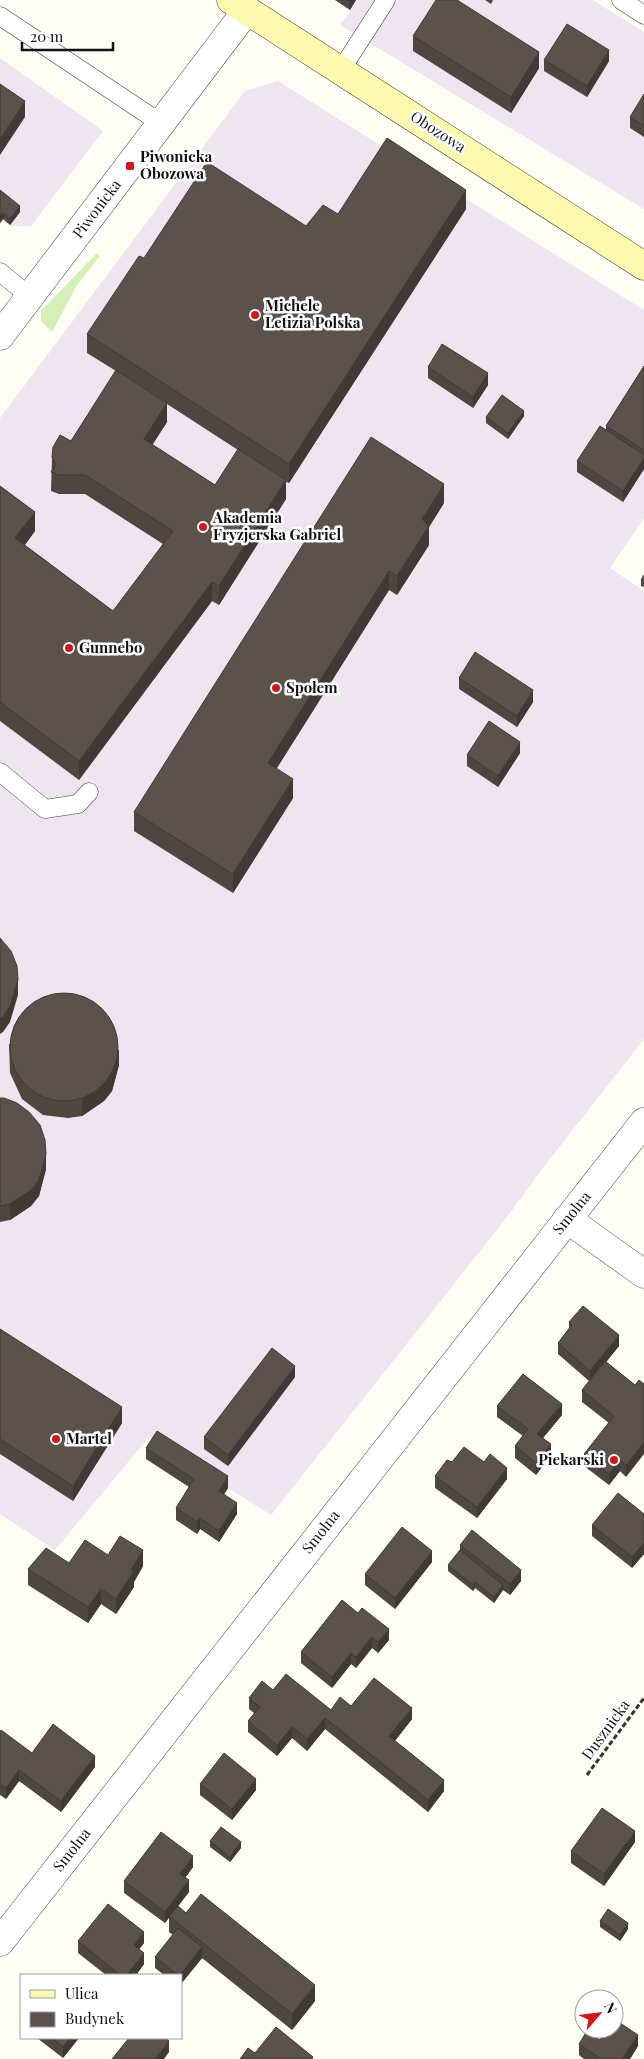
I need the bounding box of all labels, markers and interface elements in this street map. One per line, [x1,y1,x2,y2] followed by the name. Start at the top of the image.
[22,20,114,52] scale bar
[30,26,64,46] text: 20 m
[407,106,470,157] street label: Obozowa
[140,146,212,183] place label: Piwonicka Obozowa
[124,160,136,172] marker: Piwonicka Obozowa
[67,174,125,242] street label: Piwonicka
[265,295,361,332] place label: Michele Letizia Polska
[249,309,261,321] marker: Michele Letizia Polska
[212,507,341,544] place label: Akademia Fryzjerska Gabriel
[197,521,209,533] marker: Akademia Fryzjerska Gabriel
[79,637,142,657] place label: Gunnebo
[63,642,75,654] marker: Gunnebo
[286,677,338,697] place label: Społem
[270,682,282,694] marker: Społem
[548,1186,595,1238] street label: Smolna
[66,1428,112,1448] place label: Martel
[50,1433,62,1445] marker: Martel
[538,1449,604,1469] place label: Piekarski
[608,1454,620,1466] marker: Piekarski
[297,1505,344,1557] street label: Smolna
[577,1695,634,1763] street label: Dusznicka
[48,1823,95,1875] street label: Smolna
[20,1974,182,2039] legend
[65,1983,99,2003] text: Ulica
[574,1989,624,2039] north arrow
[600,1999,622,2017] text: N
[65,2008,125,2028] text: Budynek

